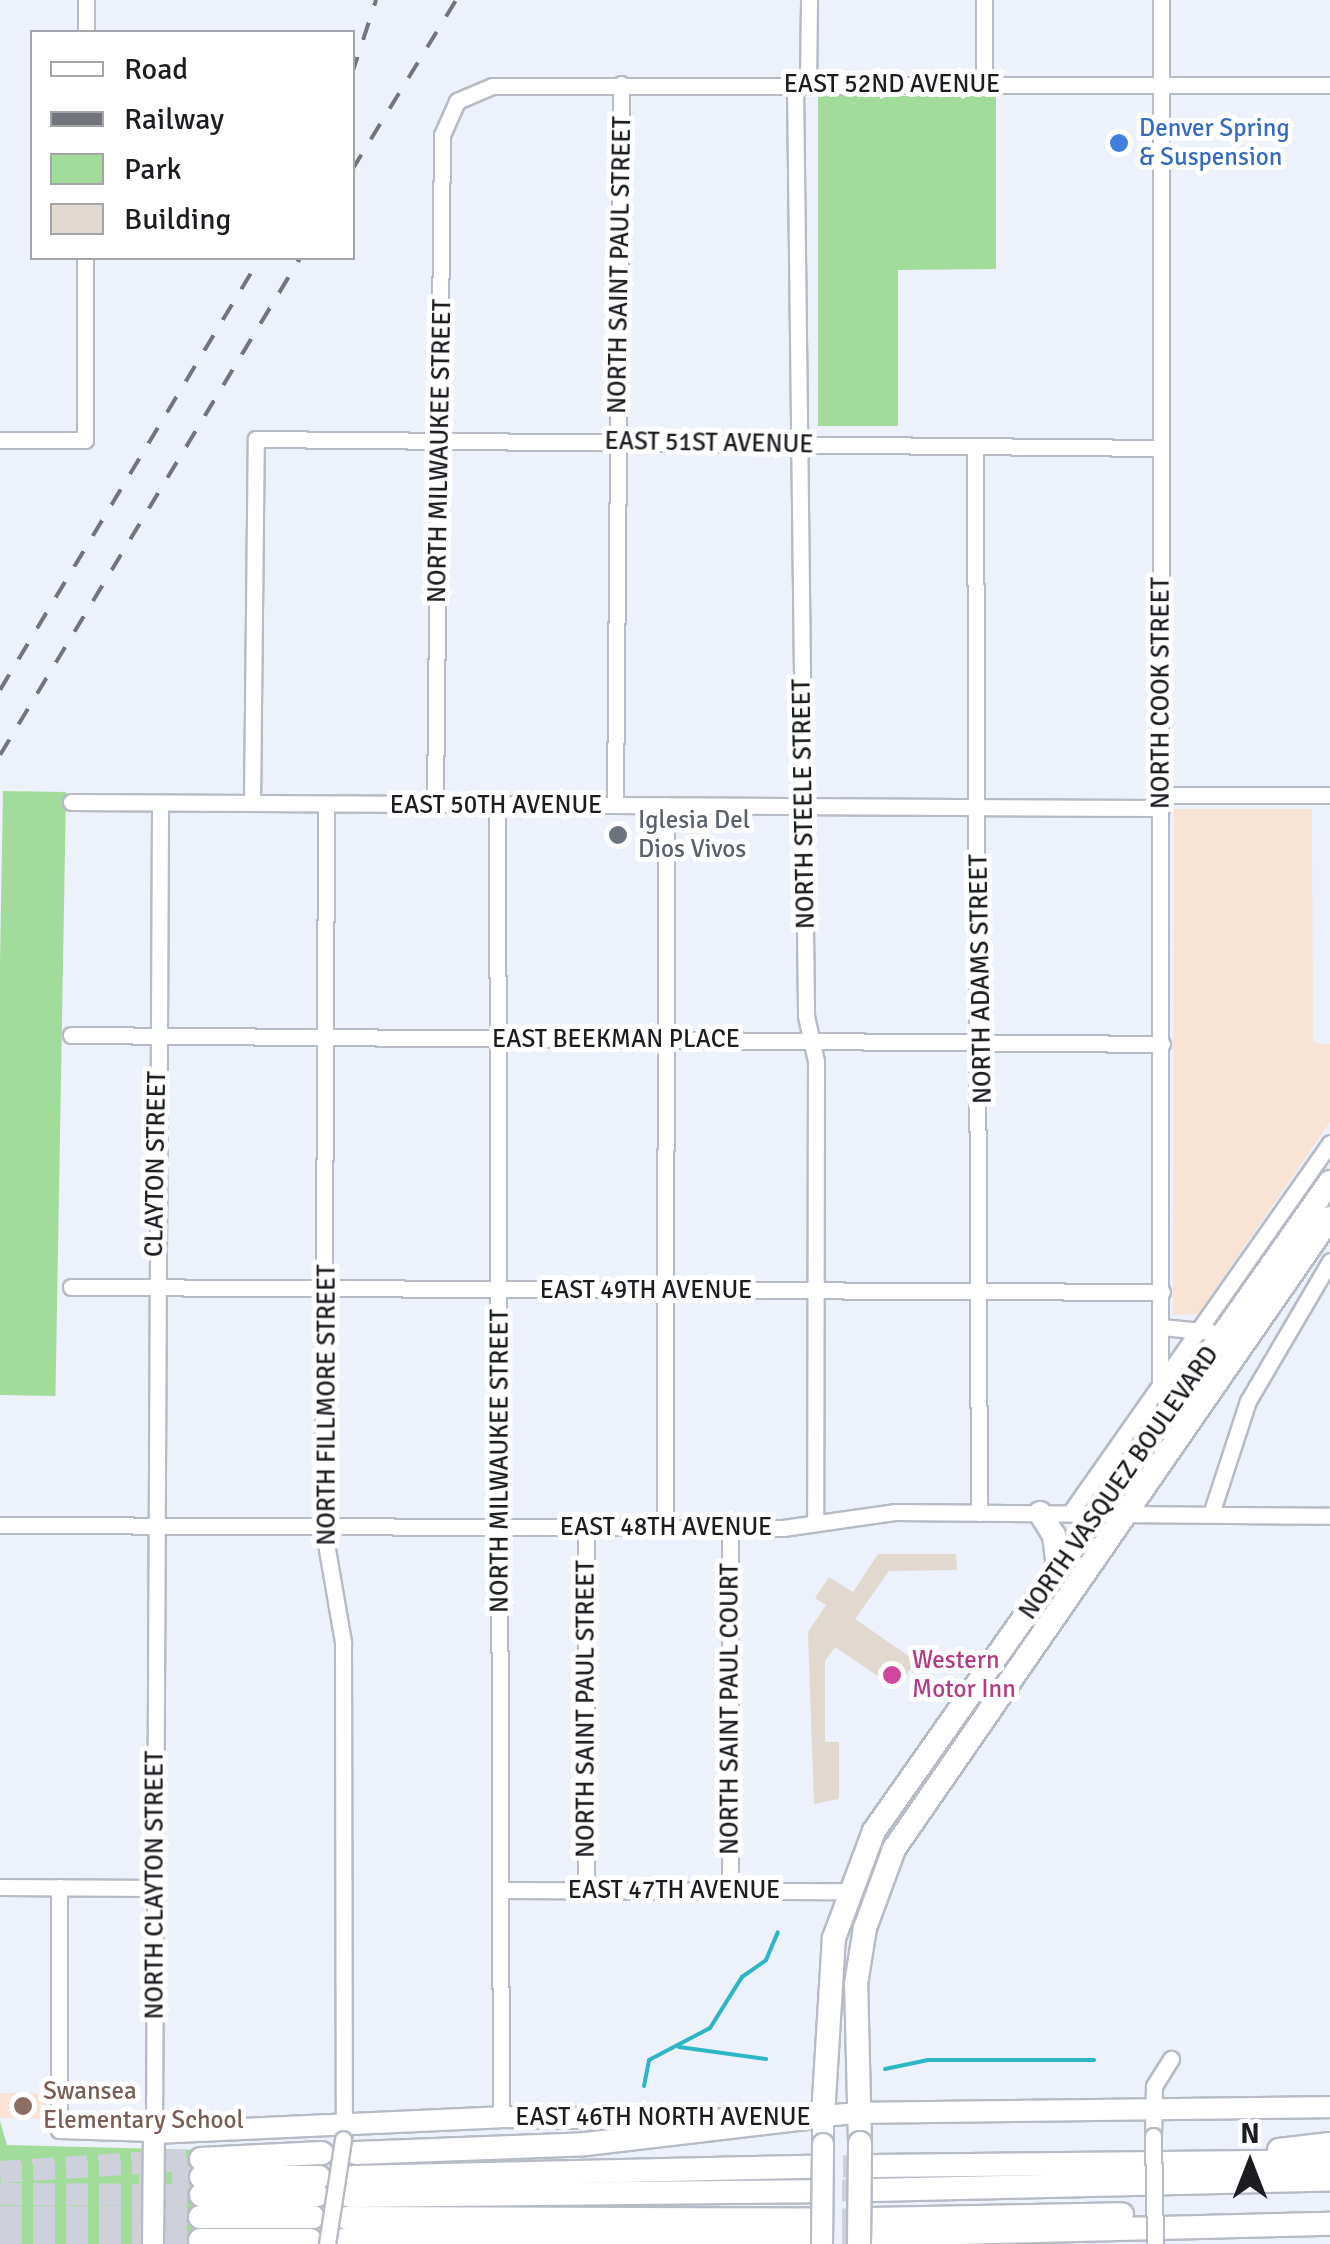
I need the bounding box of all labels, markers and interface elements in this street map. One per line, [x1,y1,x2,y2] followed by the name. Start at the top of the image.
[30,30,355,260] legend
[124,51,188,88] text: Road
[784,69,1000,99] street label: EAST 52ND AVENUE
[124,101,224,138] text: Railway
[1139,114,1290,173] place label: Denver Spring & Suspension
[602,116,638,414] street label: NORTH SAINT PAUL STREET
[1108,132,1130,154] marker: Denver Spring & Suspension
[124,151,182,188] text: Park
[124,201,231,238] text: Building
[422,299,458,603] street label: NORTH MILWAUKEE STREET
[604,426,814,460] street label: EAST 51ST AVENUE
[1146,577,1176,809] street label: NORTH COOK STREET
[787,679,821,929] street label: NORTH STEELE STREET
[390,790,602,820] street label: EAST 50TH AVENUE
[638,806,750,865] place label: Iglesia Del Dios Vivos
[607,824,629,846] marker: Iglesia Del Dios Vivos
[964,854,998,1104] street label: NORTH ADAMS STREET
[492,1024,740,1054] street label: EAST BEEKMAN PLACE
[139,1071,173,1257] street label: CLAYTON STREET
[312,1264,342,1546] street label: NORTH FILLMORE STREET
[540,1275,752,1305] street label: EAST 49TH AVENUE
[485,1309,515,1613] street label: NORTH MILWAUKEE STREET
[1013,1341,1225,1625] street label: NORTH VASQUEZ BOULEVARD
[560,1512,772,1542] street label: EAST 48TH AVENUE
[571,1560,601,1858] street label: NORTH SAINT PAUL STREET
[715,1563,745,1855] street label: NORTH SAINT PAUL COURT
[912,1646,1016,1705] place label: Western Motor Inn
[881,1664,903,1686] marker: Western Motor Inn
[140,1751,170,2019] street label: NORTH CLAYTON STREET
[568,1875,780,1905] street label: EAST 47TH AVENUE
[43,2077,244,2136] place label: Swansea Elementary School
[12,2095,34,2117] marker: Swansea Elementary School
[515,2102,811,2132] street label: EAST 46TH NORTH AVENUE
[1200,2114,1300,2214] north arrow
[1240,2117,1260,2151] text: N

